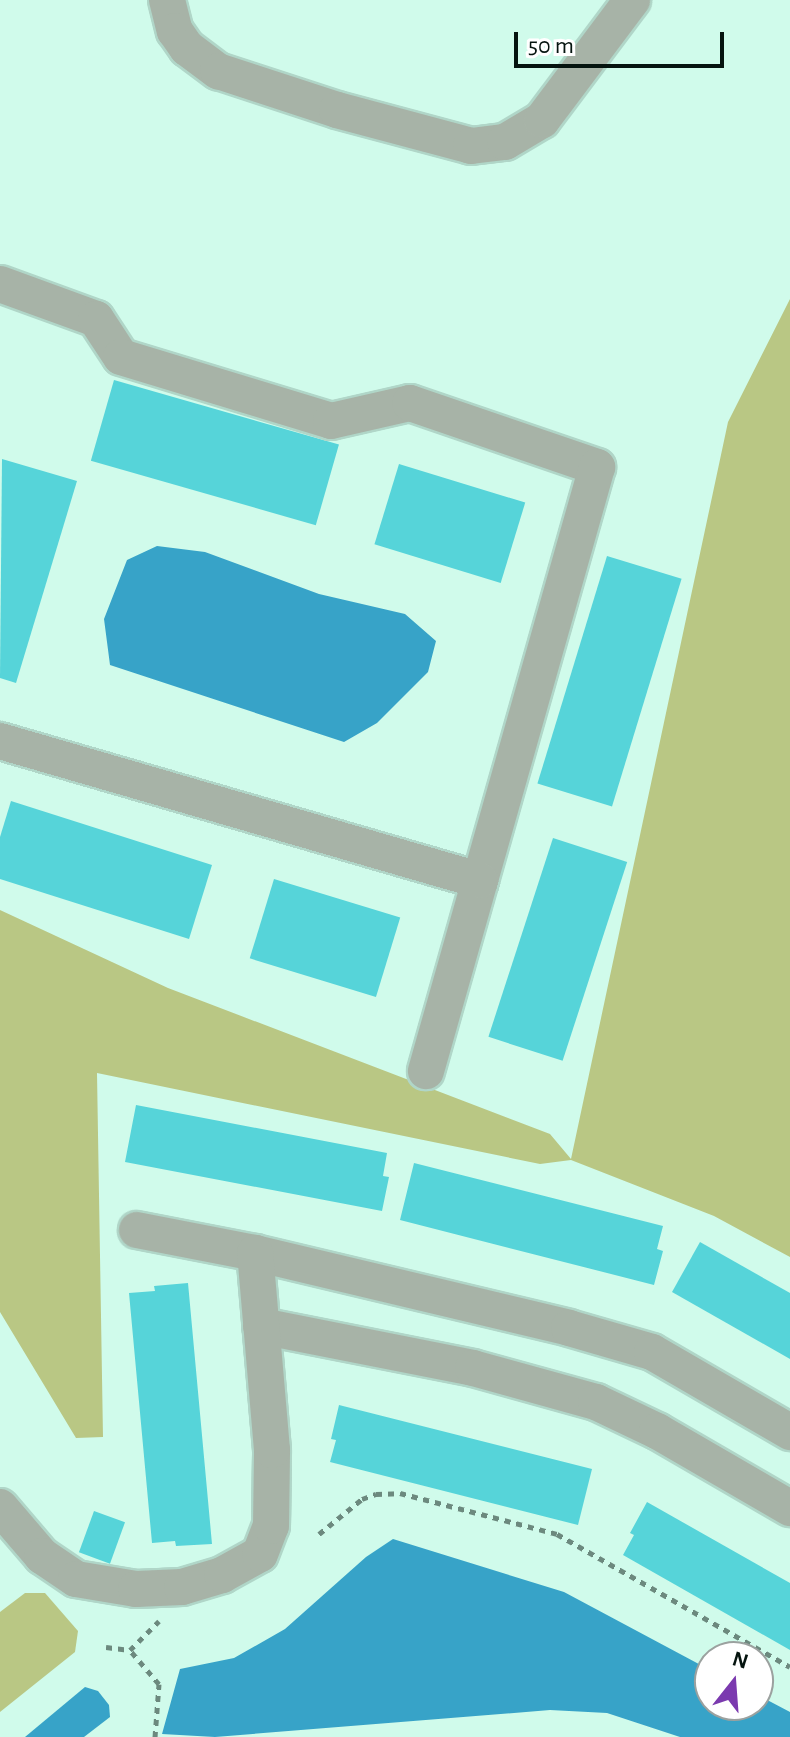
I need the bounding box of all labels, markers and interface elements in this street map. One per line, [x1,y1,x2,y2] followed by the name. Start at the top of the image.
[518,16,728,66] scale bar
[528,34,574,58] text: 50 m
[694,1641,774,1721] north arrow
[730,1647,751,1673] text: N

